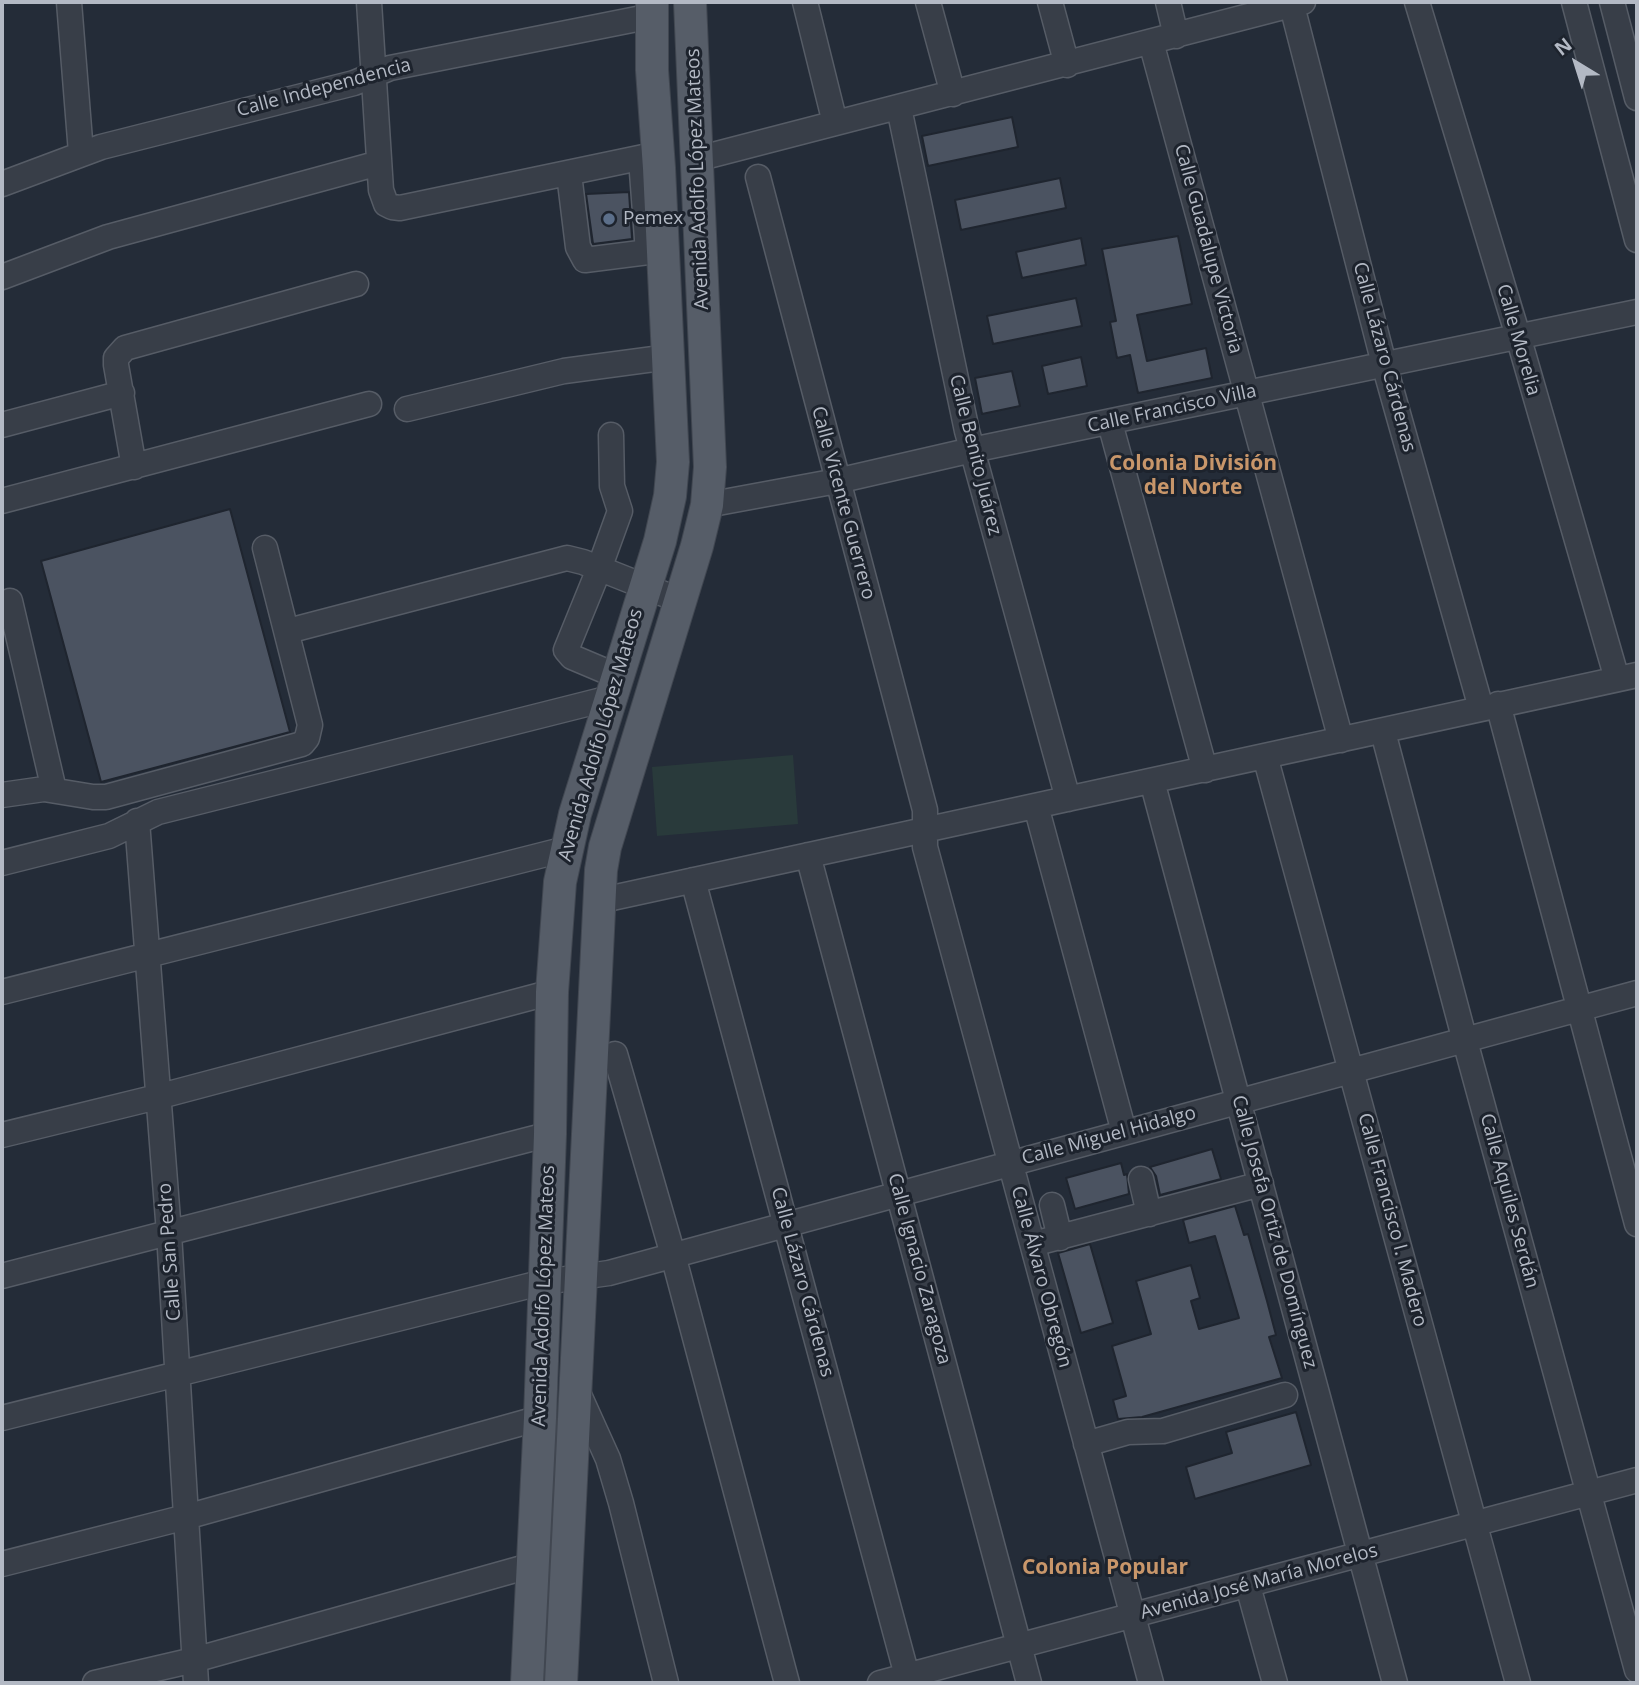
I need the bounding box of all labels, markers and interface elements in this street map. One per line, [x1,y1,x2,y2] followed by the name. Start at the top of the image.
[1541,28,1611,98] north arrow
[1549,31,1577,61] text: N
[682,48,714,310] street label: Avenida Adolfo López Mateos
[234,54,414,122] street label: Calle Independencia
[1169,142,1247,356] street label: Calle Guadalupe Victoria
[623,208,683,230] place label: Pemex
[601,211,617,227] marker: Pemex
[1348,260,1420,454] street label: Calle Lázaro Cárdenas
[1491,282,1545,398] street label: Calle Morelia
[944,372,1006,538] street label: Calle Benito Juárez
[1085,380,1259,438] street label: Calle Francisco Villa
[806,404,880,602] street label: Calle Vicente Guerrero
[1109,451,1277,501] district label: Colonia División del Norte
[554,606,648,864] street label: Avenida Adolfo López Mateos
[1227,1093,1321,1371] street label: Calle Josefa Ortiz de Domínguez
[1019,1102,1199,1170] street label: Calle Miguel Hidalgo
[1352,1111,1432,1329] street label: Calle Francisco I. Madero
[1475,1111,1543,1291] street label: Calle Aquiles Serdán
[528,1165,560,1427] street label: Avenida Adolfo López Mateos
[883,1171,955,1367] street label: Calle Ignacio Zaragoza
[154,1182,186,1322] street label: Calle San Pedro
[1006,1184,1076,1370] street label: Calle Álvaro Obregón
[766,1185,838,1379] street label: Calle Lázaro Cárdenas
[1138,1539,1380,1625] street label: Avenida José María Morelos
[1022,1555,1188,1581] district label: Colonia Popular

